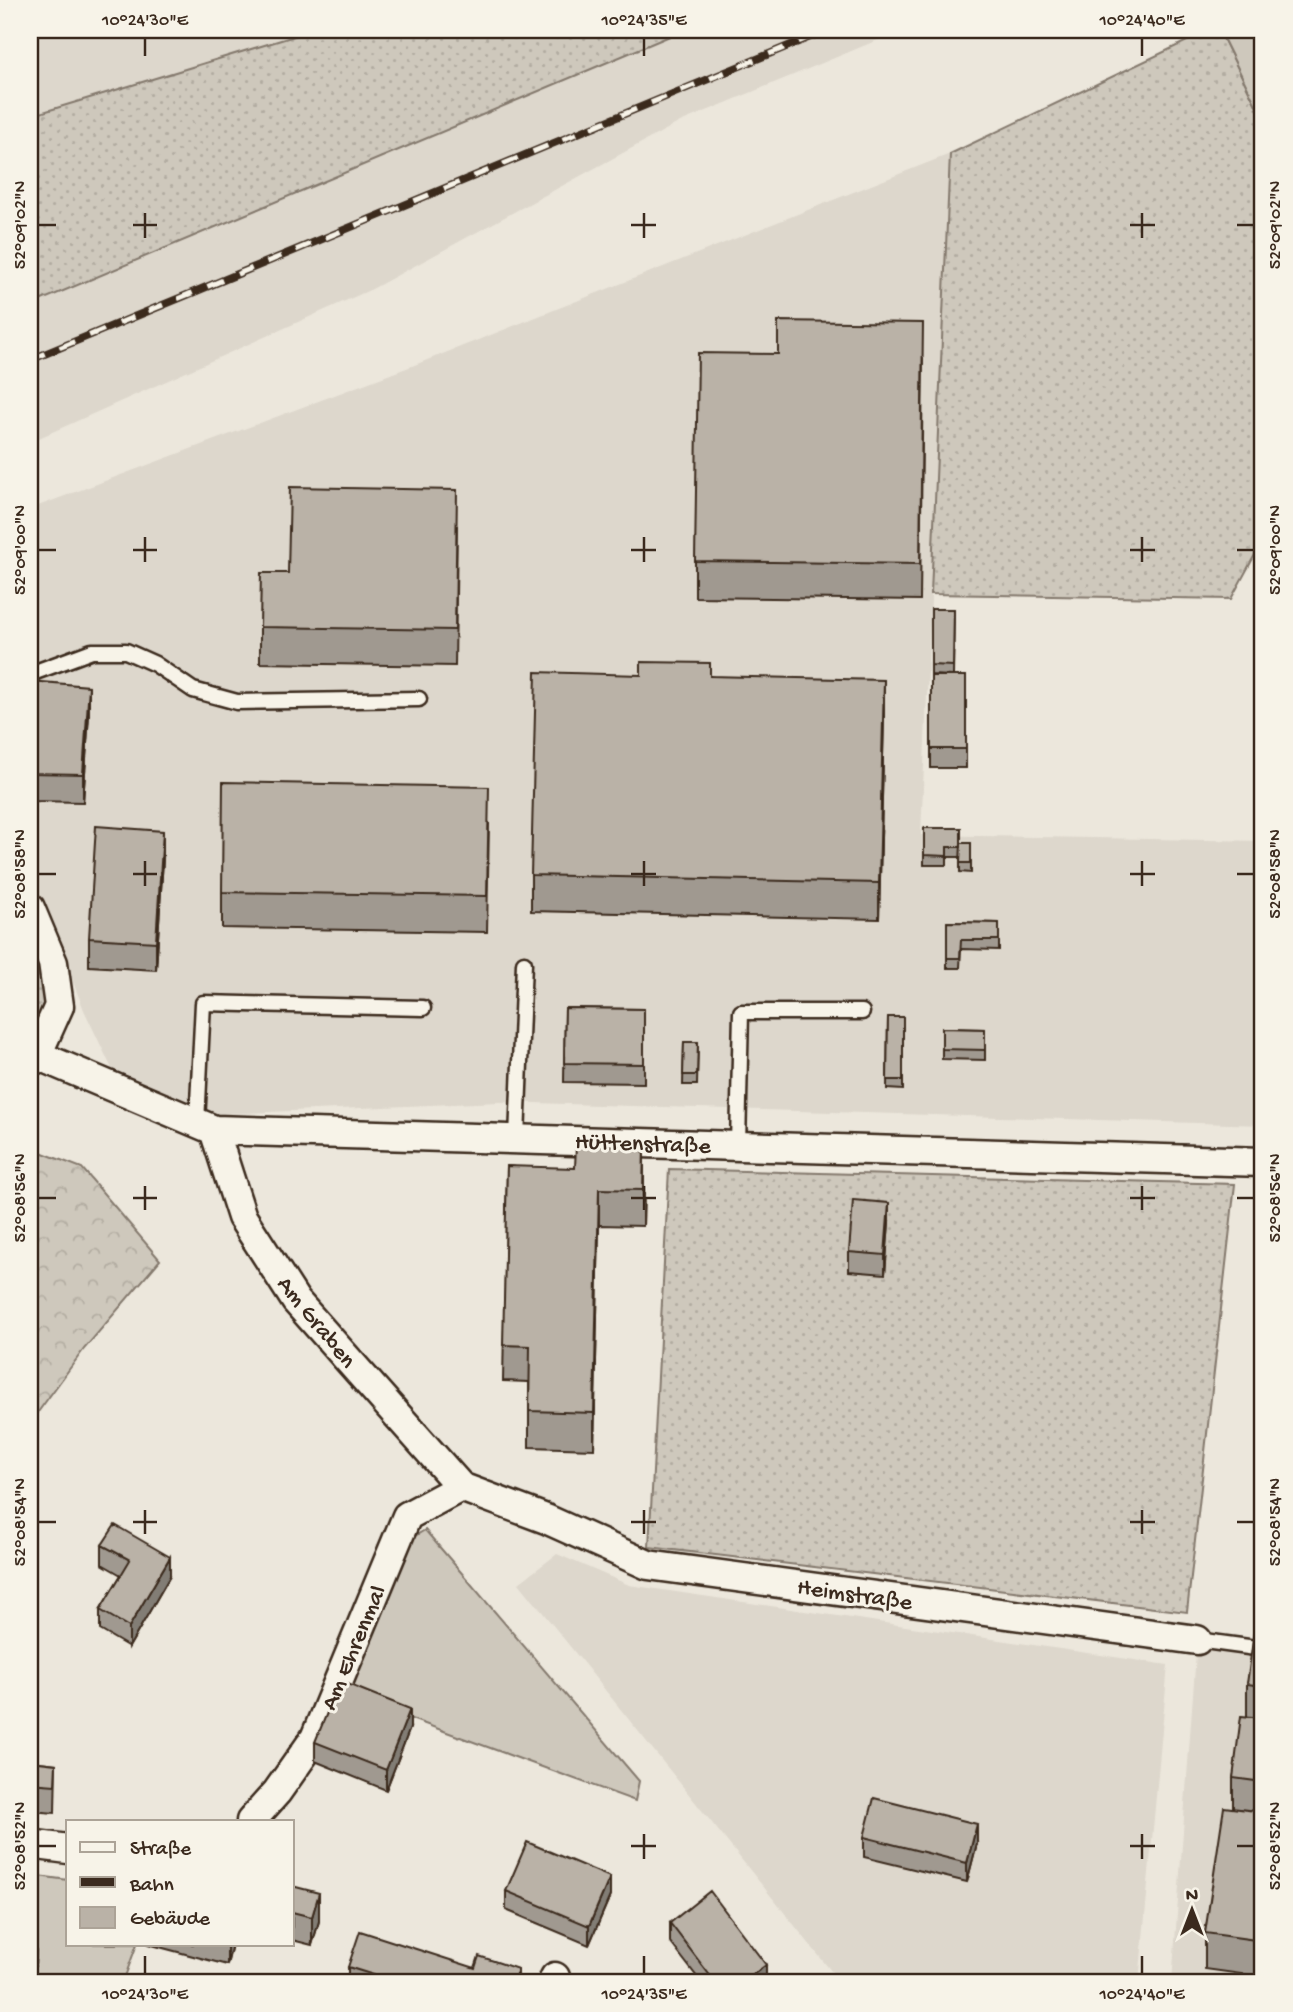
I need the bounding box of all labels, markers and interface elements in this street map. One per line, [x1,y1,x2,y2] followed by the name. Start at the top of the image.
[101,11,189,32] text: 10°24'30"E
[601,11,687,32] text: 10°24'35"E
[1099,11,1185,32] text: 10°24'40"E
[11,181,32,269] text: 52°09'02"N
[1266,181,1287,269] text: 52°09'02"N
[11,505,32,595] text: 52°09'00"N
[1266,505,1287,595] text: 52°09'00"N
[11,829,32,919] text: 52°08'58"N
[1266,829,1287,919] text: 52°08'58"N
[575,1129,712,1162] street label: Hüttenstraße
[11,1154,32,1242] text: 52°08'56"N
[1266,1154,1287,1242] text: 52°08'56"N
[269,1271,362,1376] street label: Am Graben
[11,1478,32,1566] text: 52°08'54"N
[1266,1478,1287,1566] text: 52°08'54"N
[795,1574,914,1619] street label: Heimstraße
[316,1582,394,1715] street label: Am Ehrenmal
[11,1802,32,1890] text: 52°08'52"N
[1266,1802,1287,1890] text: 52°08'52"N
[66,1820,294,1946] legend
[130,1838,192,1863] text: Straße
[129,1874,174,1899] text: Bahn
[1156,1876,1226,1946] north arrow
[1186,1885,1198,1908] text: N
[130,1908,211,1933] text: Gebäude
[101,1985,189,2006] text: 10°24'30"E
[601,1985,687,2006] text: 10°24'35"E
[1099,1985,1185,2006] text: 10°24'40"E

